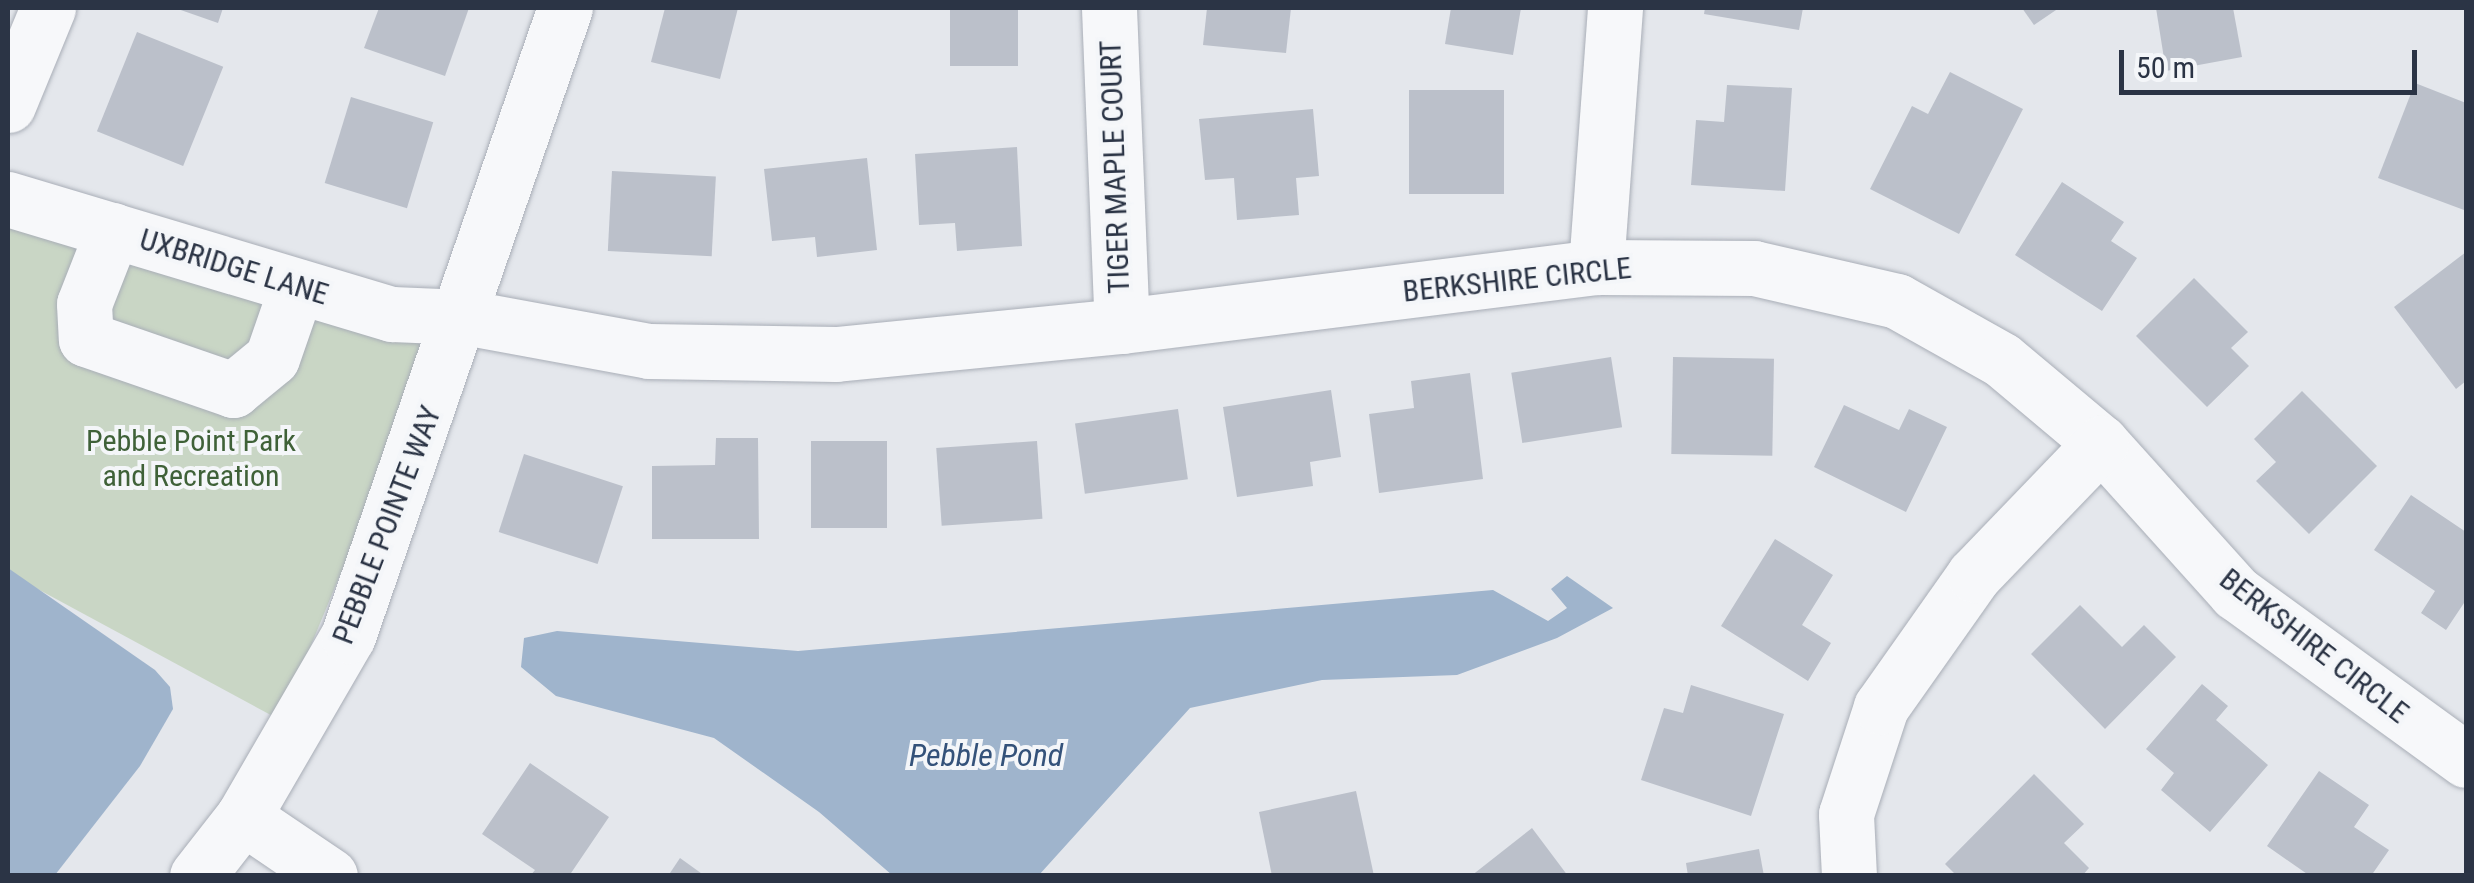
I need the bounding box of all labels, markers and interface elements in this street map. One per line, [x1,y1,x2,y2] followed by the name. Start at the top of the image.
[2124,30,2422,92] scale bar
[1093,40,1137,294] street label: TIGER MAPLE COURT
[2136,50,2195,85] text: 50 m
[135,221,333,313] street label: UXBRIDGE LANE
[1401,250,1633,310] street label: BERKSHIRE CIRCLE
[325,401,449,649] street label: PEBBLE POINTE WAY
[86,423,296,494] park label: Pebble Point Park and Recreation
[2212,561,2416,731] street label: BERKSHIRE CIRCLE
[909,736,1063,774] water label: Pebble Pond

